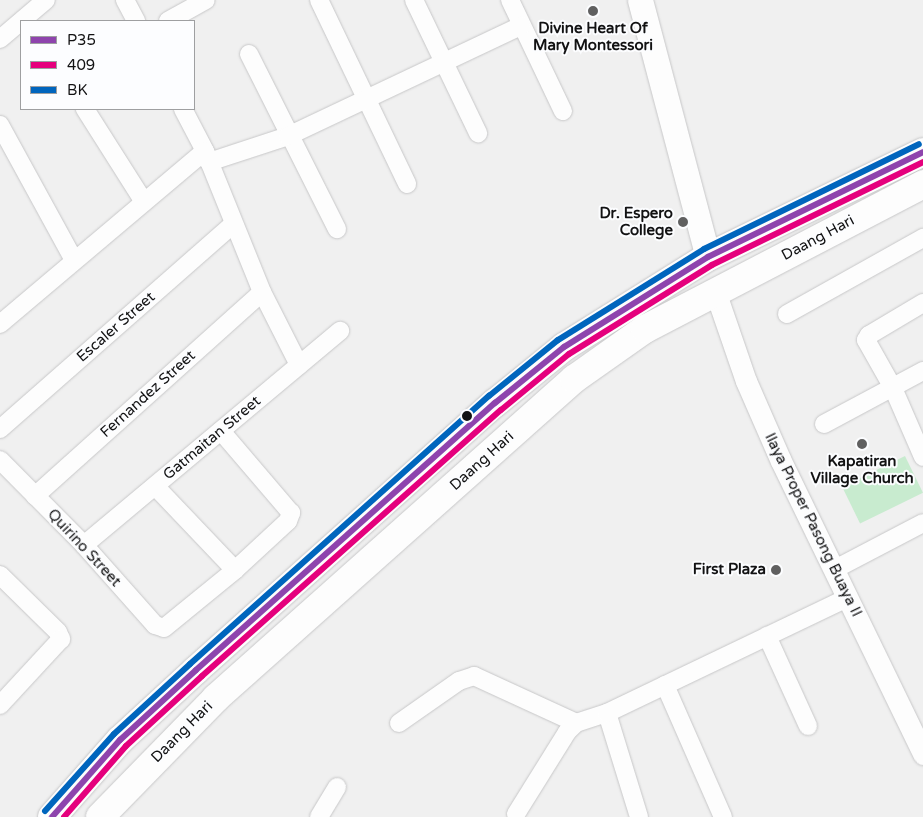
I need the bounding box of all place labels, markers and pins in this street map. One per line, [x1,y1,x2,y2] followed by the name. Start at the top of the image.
[587,5,599,17] marker: Divine Heart Of Mary Montessori
[533,19,653,54] place label: Divine Heart Of Mary Montessori
[600,204,673,239] place label: Dr. Espero College
[677,216,689,228] marker: Dr. Espero College
[462,411,472,421] unlabelled marker
[856,438,868,450] marker: Kapatiran Village Church
[810,452,914,487] place label: Kapatiran Village Church
[693,561,766,579] place label: First Plaza
[770,564,782,576] marker: First Plaza

